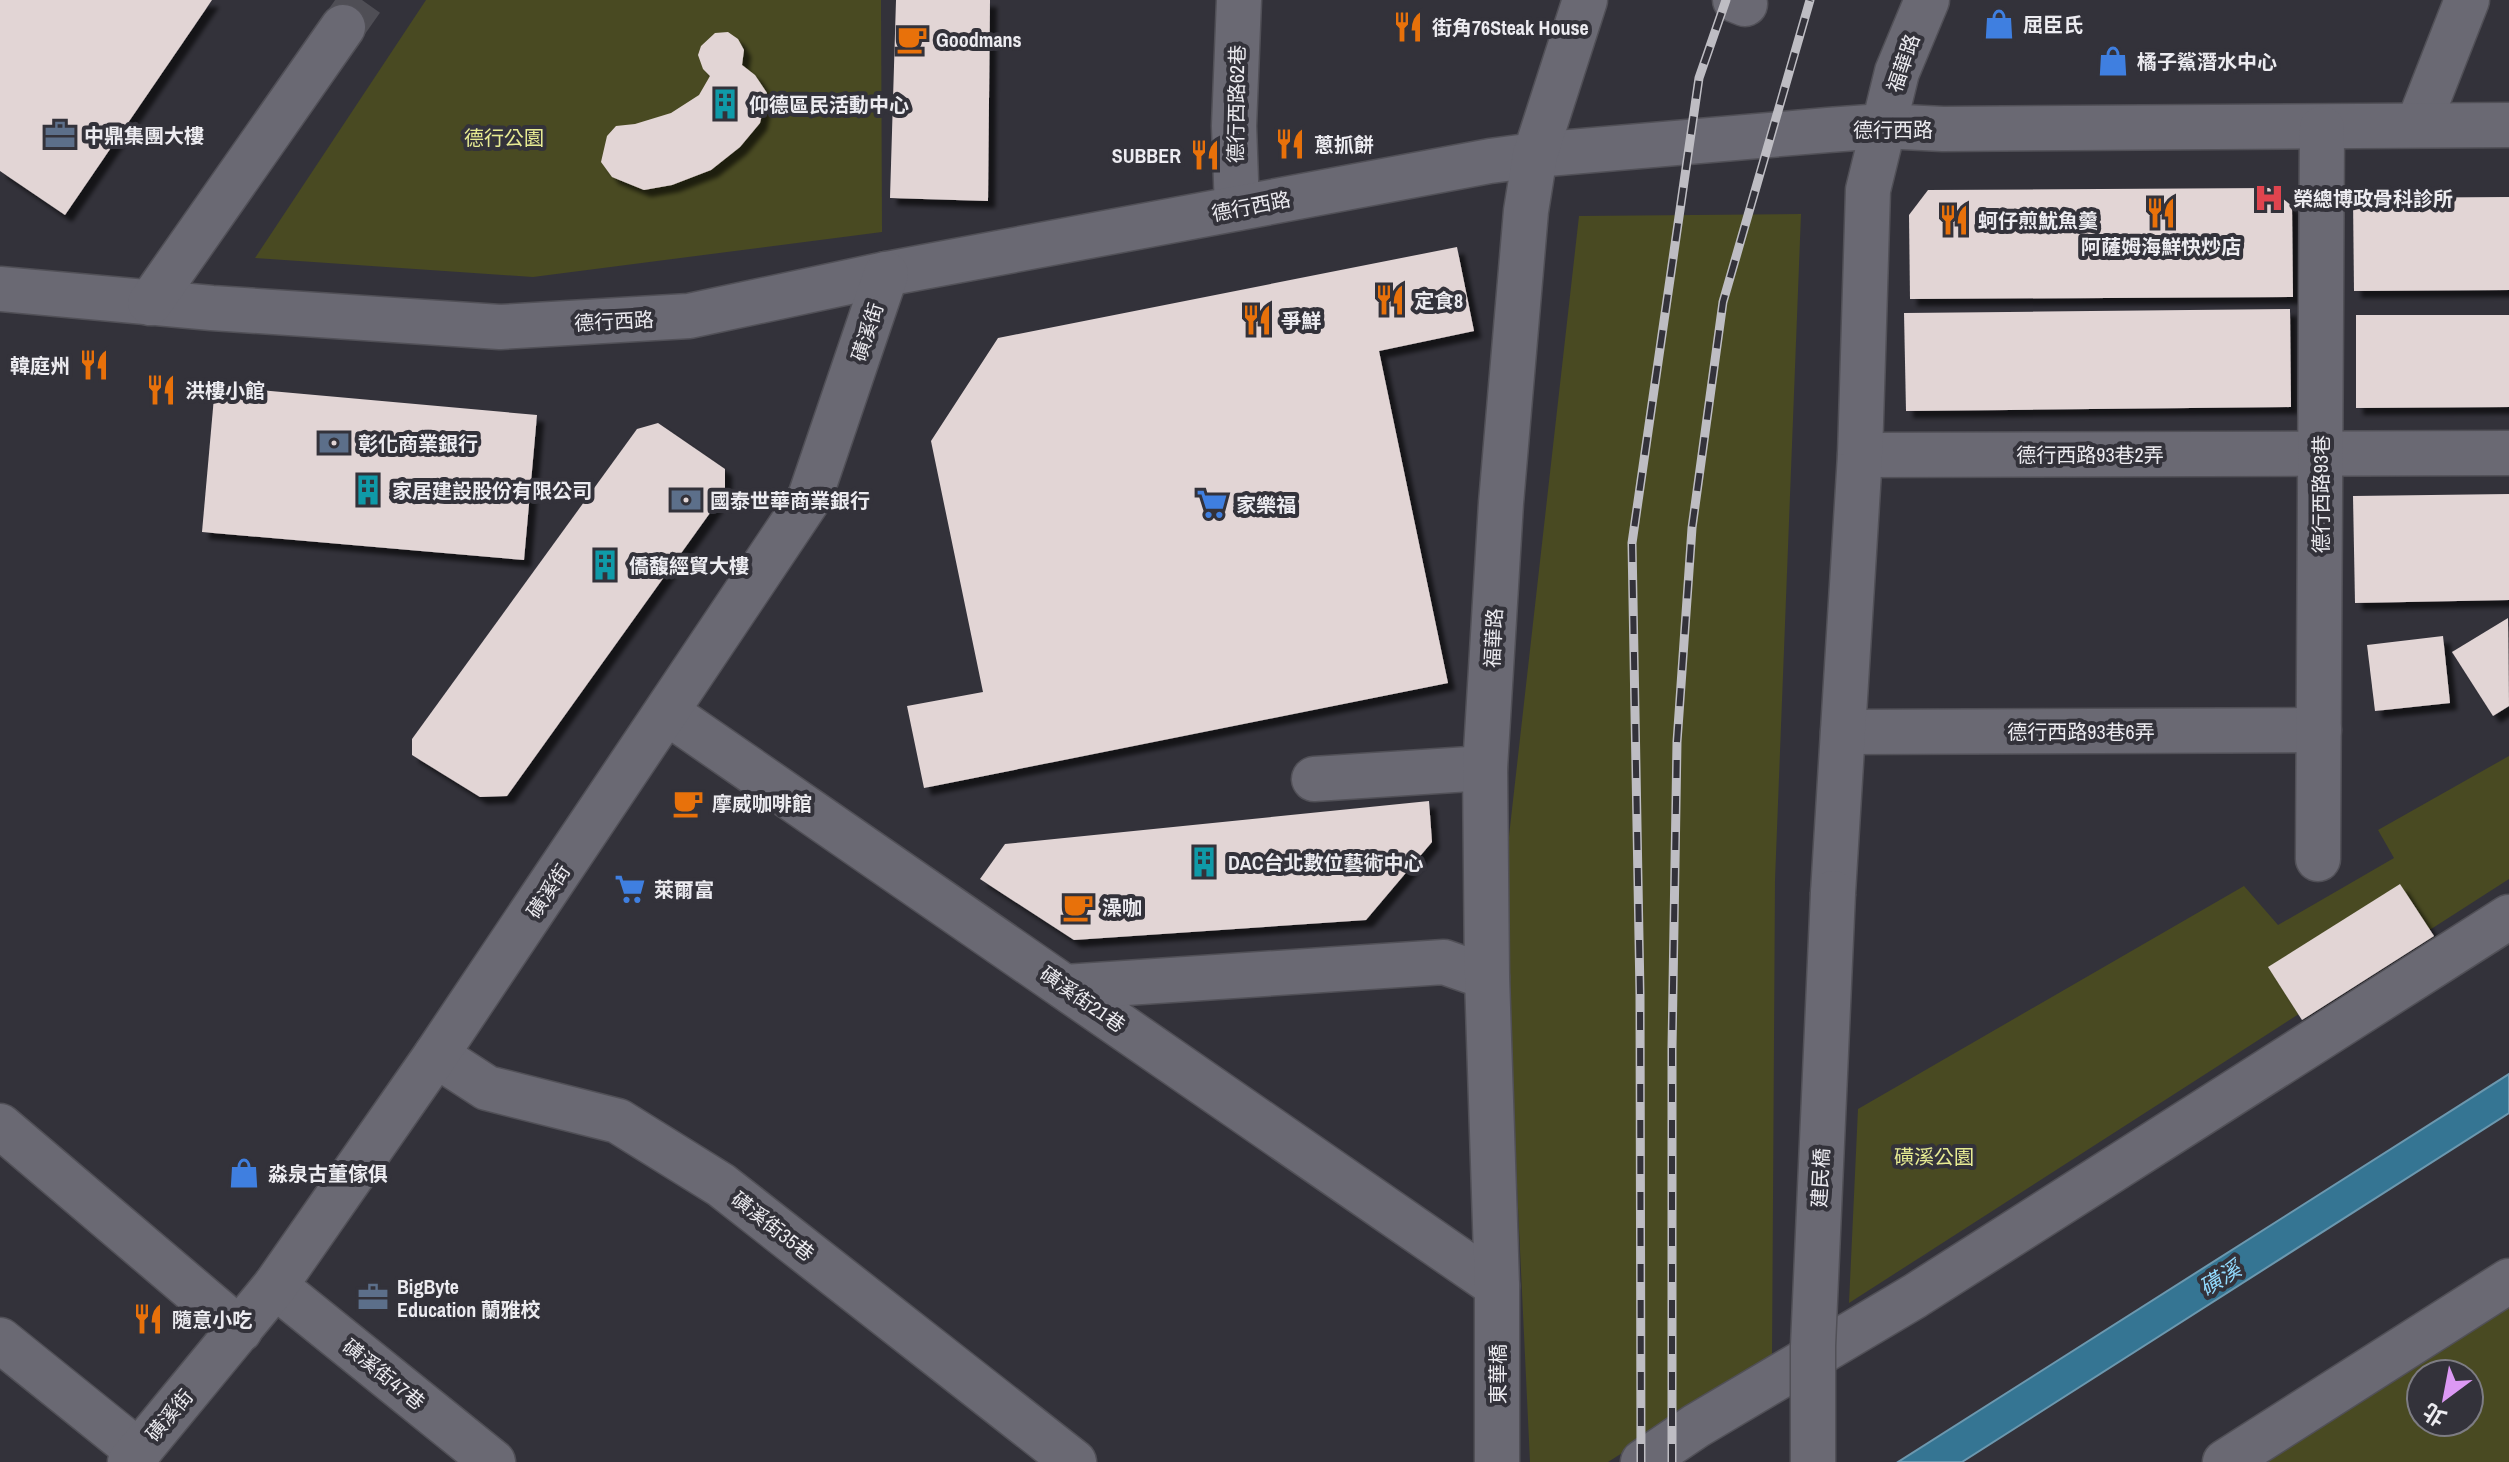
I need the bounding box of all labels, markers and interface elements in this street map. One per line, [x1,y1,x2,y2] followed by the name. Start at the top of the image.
[1982,7,2016,41] shop icon: 屈臣氏
[1391,10,1425,44] restaurant icon: 街角76Steak House
[2023,11,2083,38] place label: 屈臣氏
[1432,14,1589,41] place label: 街角76Steak House
[895,22,929,56] cafe icon: Goodmans
[936,26,1022,53] place label: Goodmans
[1880,30,1926,96] street label: 福華路
[2096,44,2130,78] shop icon: 橘子鯊潛水中心
[1221,45,1251,163] street label: 德行西路62巷
[2137,48,2277,75] place label: 橘子鯊潛水中心
[708,87,742,121] building icon: 仰德區民活動中心
[749,91,909,118] place label: 仰德區民活動中心
[1853,116,1933,143] street label: 德行西路
[43,118,77,152] office icon: 中鼎集團大樓
[84,122,204,149] place label: 中鼎集團大樓
[464,124,544,151] park label: 德行公園
[1273,127,1307,161] restaurant icon: 蔥抓餅
[1314,131,1374,158] place label: 蔥抓餅
[1188,138,1222,172] restaurant icon: SUBBER
[1112,142,1181,169] place label: SUBBER
[2252,181,2286,215] hospital icon: 榮總博政骨科診所
[1209,185,1293,227] street label: 德行西路
[2293,185,2453,212] place label: 榮總博政骨科診所
[2144,196,2178,230] restaurant icon: 阿薩姆海鮮快炒店
[1937,203,1971,237] restaurant icon: 蚵仔煎魷魚羹
[1978,207,2098,234] place label: 蚵仔煎魷魚羹
[2081,233,2241,260] place label: 阿薩姆海鮮快炒店
[1373,283,1407,317] restaurant icon: 定食8
[1414,287,1463,314] place label: 定食8
[845,299,889,365] street label: 磺溪街
[1240,303,1274,337] restaurant icon: 爭鮮
[573,305,655,337] street label: 德行西路
[1281,307,1321,334] place label: 爭鮮
[77,348,111,382] restaurant icon: 韓庭州
[10,352,70,379] place label: 韓庭州
[144,373,178,407] restaurant icon: 洪樓小館
[185,377,265,404] place label: 洪樓小館
[317,426,351,460] bank icon: 彰化商業銀行
[358,430,478,457] place label: 彰化商業銀行
[2307,435,2334,553] street label: 德行西路93巷
[2016,441,2164,468] street label: 德行西路93巷2弄
[351,473,385,507] building icon: 家居建設股份有限公司
[392,477,592,504] place label: 家居建設股份有限公司
[669,483,703,517] bank icon: 國泰世華商業銀行
[710,487,870,514] place label: 國泰世華商業銀行
[1195,487,1229,521] supermarket icon: 家樂福
[1236,491,1296,518] place label: 家樂福
[588,548,622,582] building icon: 僑馥經貿大樓
[629,552,749,579] place label: 僑馥經貿大樓
[1478,607,1508,669] street label: 福華路
[2007,718,2155,745] street label: 德行西路93巷6弄
[671,786,705,820] cafe icon: 摩威咖啡館
[712,790,812,817] place label: 摩威咖啡館
[1187,845,1221,879] building icon: DAC台北數位藝術中心
[1228,849,1424,876] place label: DAC台北數位藝術中心
[520,859,576,923] street label: 磺溪街
[613,872,647,906] supermarket icon: 萊爾富
[654,876,714,903] place label: 萊爾富
[1061,890,1095,924] cafe icon: 澡咖
[1102,894,1142,921] place label: 澡咖
[1035,960,1131,1038] street label: 磺溪街21巷
[1894,1143,1974,1170] park label: 磺溪公園
[1805,1147,1835,1209] street label: 建民橋
[227,1156,261,1190] shop icon: 淼泉古董傢俱
[268,1160,388,1187] place label: 淼泉古董傢俱
[726,1185,820,1267] street label: 磺溪街35巷
[2193,1252,2249,1302] water label: 磺溪
[397,1273,541,1323] place label: BigByte Education 蘭雅校
[356,1280,390,1314] office icon: BigByte Education 蘭雅校
[131,1302,165,1336] restaurant icon: 隨意小吃
[172,1306,253,1333] place label: 隨意小吃
[337,1333,431,1415] street label: 磺溪街47巷
[1484,1344,1511,1404] street label: 東華橋
[2405,1358,2485,1438] north arrow
[139,1383,199,1447] street label: 磺溪街
[2417,1396,2452,1434] text: 北

